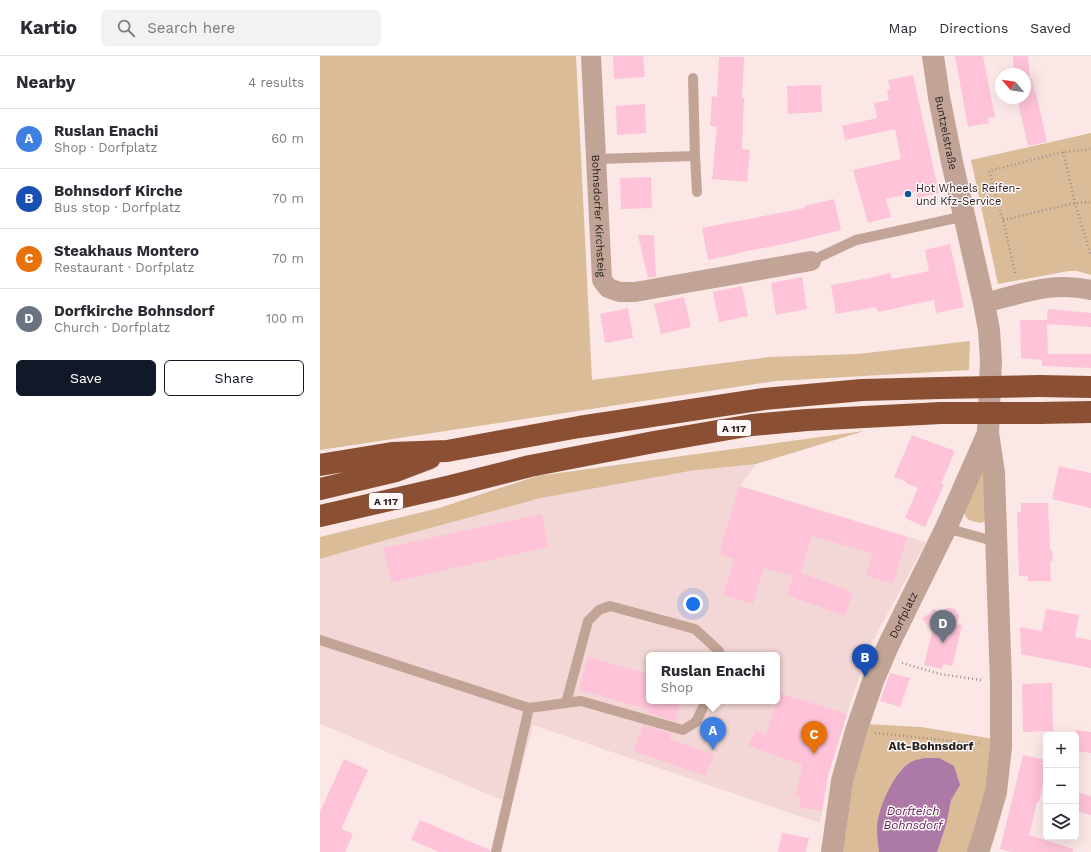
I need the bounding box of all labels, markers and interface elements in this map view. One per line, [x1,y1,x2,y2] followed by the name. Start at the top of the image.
[101,10,381,46] search box
[20,16,77,39] text: Kartio
[115,17,137,39] icon: search
[147,19,235,37] text: Search here
[889,20,917,36] text: Map
[939,20,1008,36] text: Directions
[1030,20,1071,36] text: Saved
[995,68,1031,104] north arrow
[16,72,75,92] text: Nearby
[248,75,304,90] text: 4 results
[932,95,960,171] street label: Buntzelstraße
[54,122,158,140] text: Ruslan Enachi
[25,131,33,146] text: A
[271,131,304,146] text: 60 m
[54,140,157,155] text: Shop · Dorfplatz
[589,154,608,278] street label: Bohnsdorfer Kirchsteig
[54,182,183,200] text: Bohnsdorf Kirche
[916,182,1021,208] place label: Hot Wheels Reifen- und Kfz-Service
[903,189,913,199] marker: Hot Wheels Reifen- und Kfz-Service
[25,191,33,206] text: B
[272,191,304,206] text: 70 m
[54,200,181,215] text: Bus stop · Dorfplatz
[54,242,199,260] text: Steakhaus Montero
[25,251,33,266] text: C
[272,251,304,266] text: 70 m
[54,260,195,275] text: Restaurant · Dorfplatz
[54,302,214,320] text: Dorfkirche Bohnsdorf
[24,311,34,326] text: D
[266,311,304,326] text: 100 m
[54,320,170,335] text: Church · Dorfplatz
[16,360,156,396] button: Save
[164,360,304,396] button: Share
[717,420,751,436] road number: A 117
[369,493,403,509] road number: A 117
[887,590,921,641] street label: Dorfplatz
[683,594,703,614] your location
[930,610,956,643] pin: D
[852,644,878,677] pin: B
[646,652,780,704] popup
[661,662,765,680] text: Ruslan Enachi
[661,680,693,695] text: Shop
[700,717,726,750] pin: A
[801,721,827,754] pin: C
[1043,732,1079,840] map controls
[1043,732,1079,768] button: +
[889,739,973,753] district label: Alt-Bohnsdorf
[1043,768,1079,804] button: −
[883,804,944,832] water label: Dorfteich Bohnsdorf
[1043,804,1079,840] button: layers

